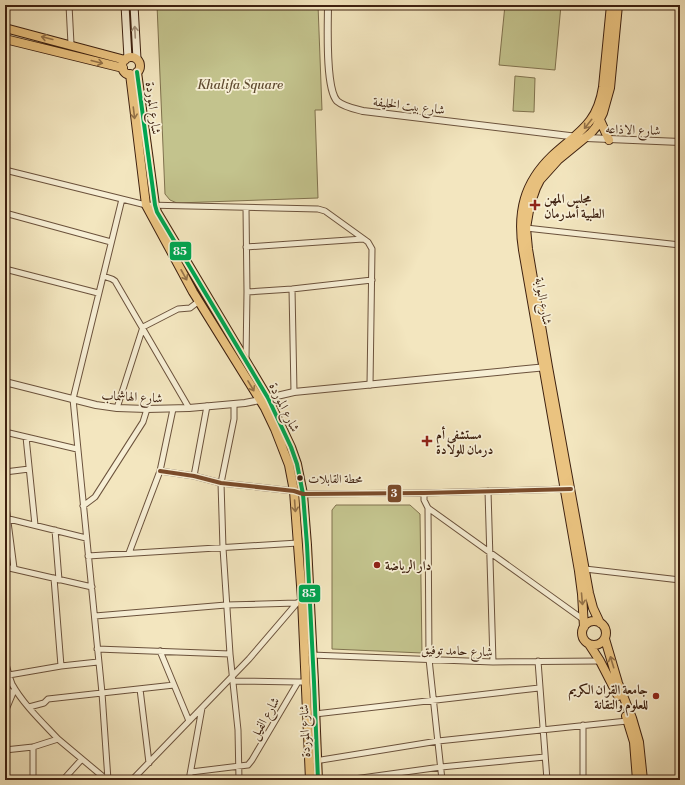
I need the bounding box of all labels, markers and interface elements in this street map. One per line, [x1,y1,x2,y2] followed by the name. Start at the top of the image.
[132,26,139,39] one-way arrow
[41,34,54,42] one-way arrow
[90,59,103,66] one-way arrow
[197,77,283,93] park label: Khalifa Square
[139,81,164,136] street label: شارع الموردة
[372,94,446,121] street label: شارع بيت الخليفة
[131,106,138,119] one-way arrow
[584,119,593,129] one-way arrow
[605,121,661,142] street label: شارع الاذاعه
[544,191,605,222] place label: مجلس المهن الطبية أمدرمان
[529,199,541,211] marker: مجلس المهن الطبية أمدرمان
[169,241,192,261] line badge: 85
[173,245,187,259] text: 85
[180,269,188,281] one-way arrow
[528,276,555,327] street label: شارع البوابة
[248,380,256,392] one-way arrow
[263,380,303,436] street label: شارع الموردة
[101,387,163,410] street label: شارع الهاشماب
[436,426,493,458] place label: مستشفى أم درمان للولادة
[421,435,433,447] marker: مستشفى أم درمان للولادة
[308,472,363,487] place label: محطة القابلات
[295,473,305,483] marker: محطة القابلات
[387,484,402,503] line badge: 3
[391,487,398,501] text: 3
[291,499,298,512] one-way arrow
[385,558,432,574] place label: دار الرياضة
[372,560,382,570] marker: دار الرياضة
[298,584,321,603] line badge: 85
[302,587,316,601] text: 85
[579,592,586,605] one-way arrow
[421,642,493,663] street label: شارع حامد توفيق
[608,656,615,669] one-way arrow
[569,682,648,716] place label: جامعة القران الكريم للعلوم والتقانة
[651,691,661,701] marker: جامعة القران الكريم للعلوم والتقانة
[246,694,286,744] street label: شارع الفيل
[296,704,317,758] street label: شارع الموردة

